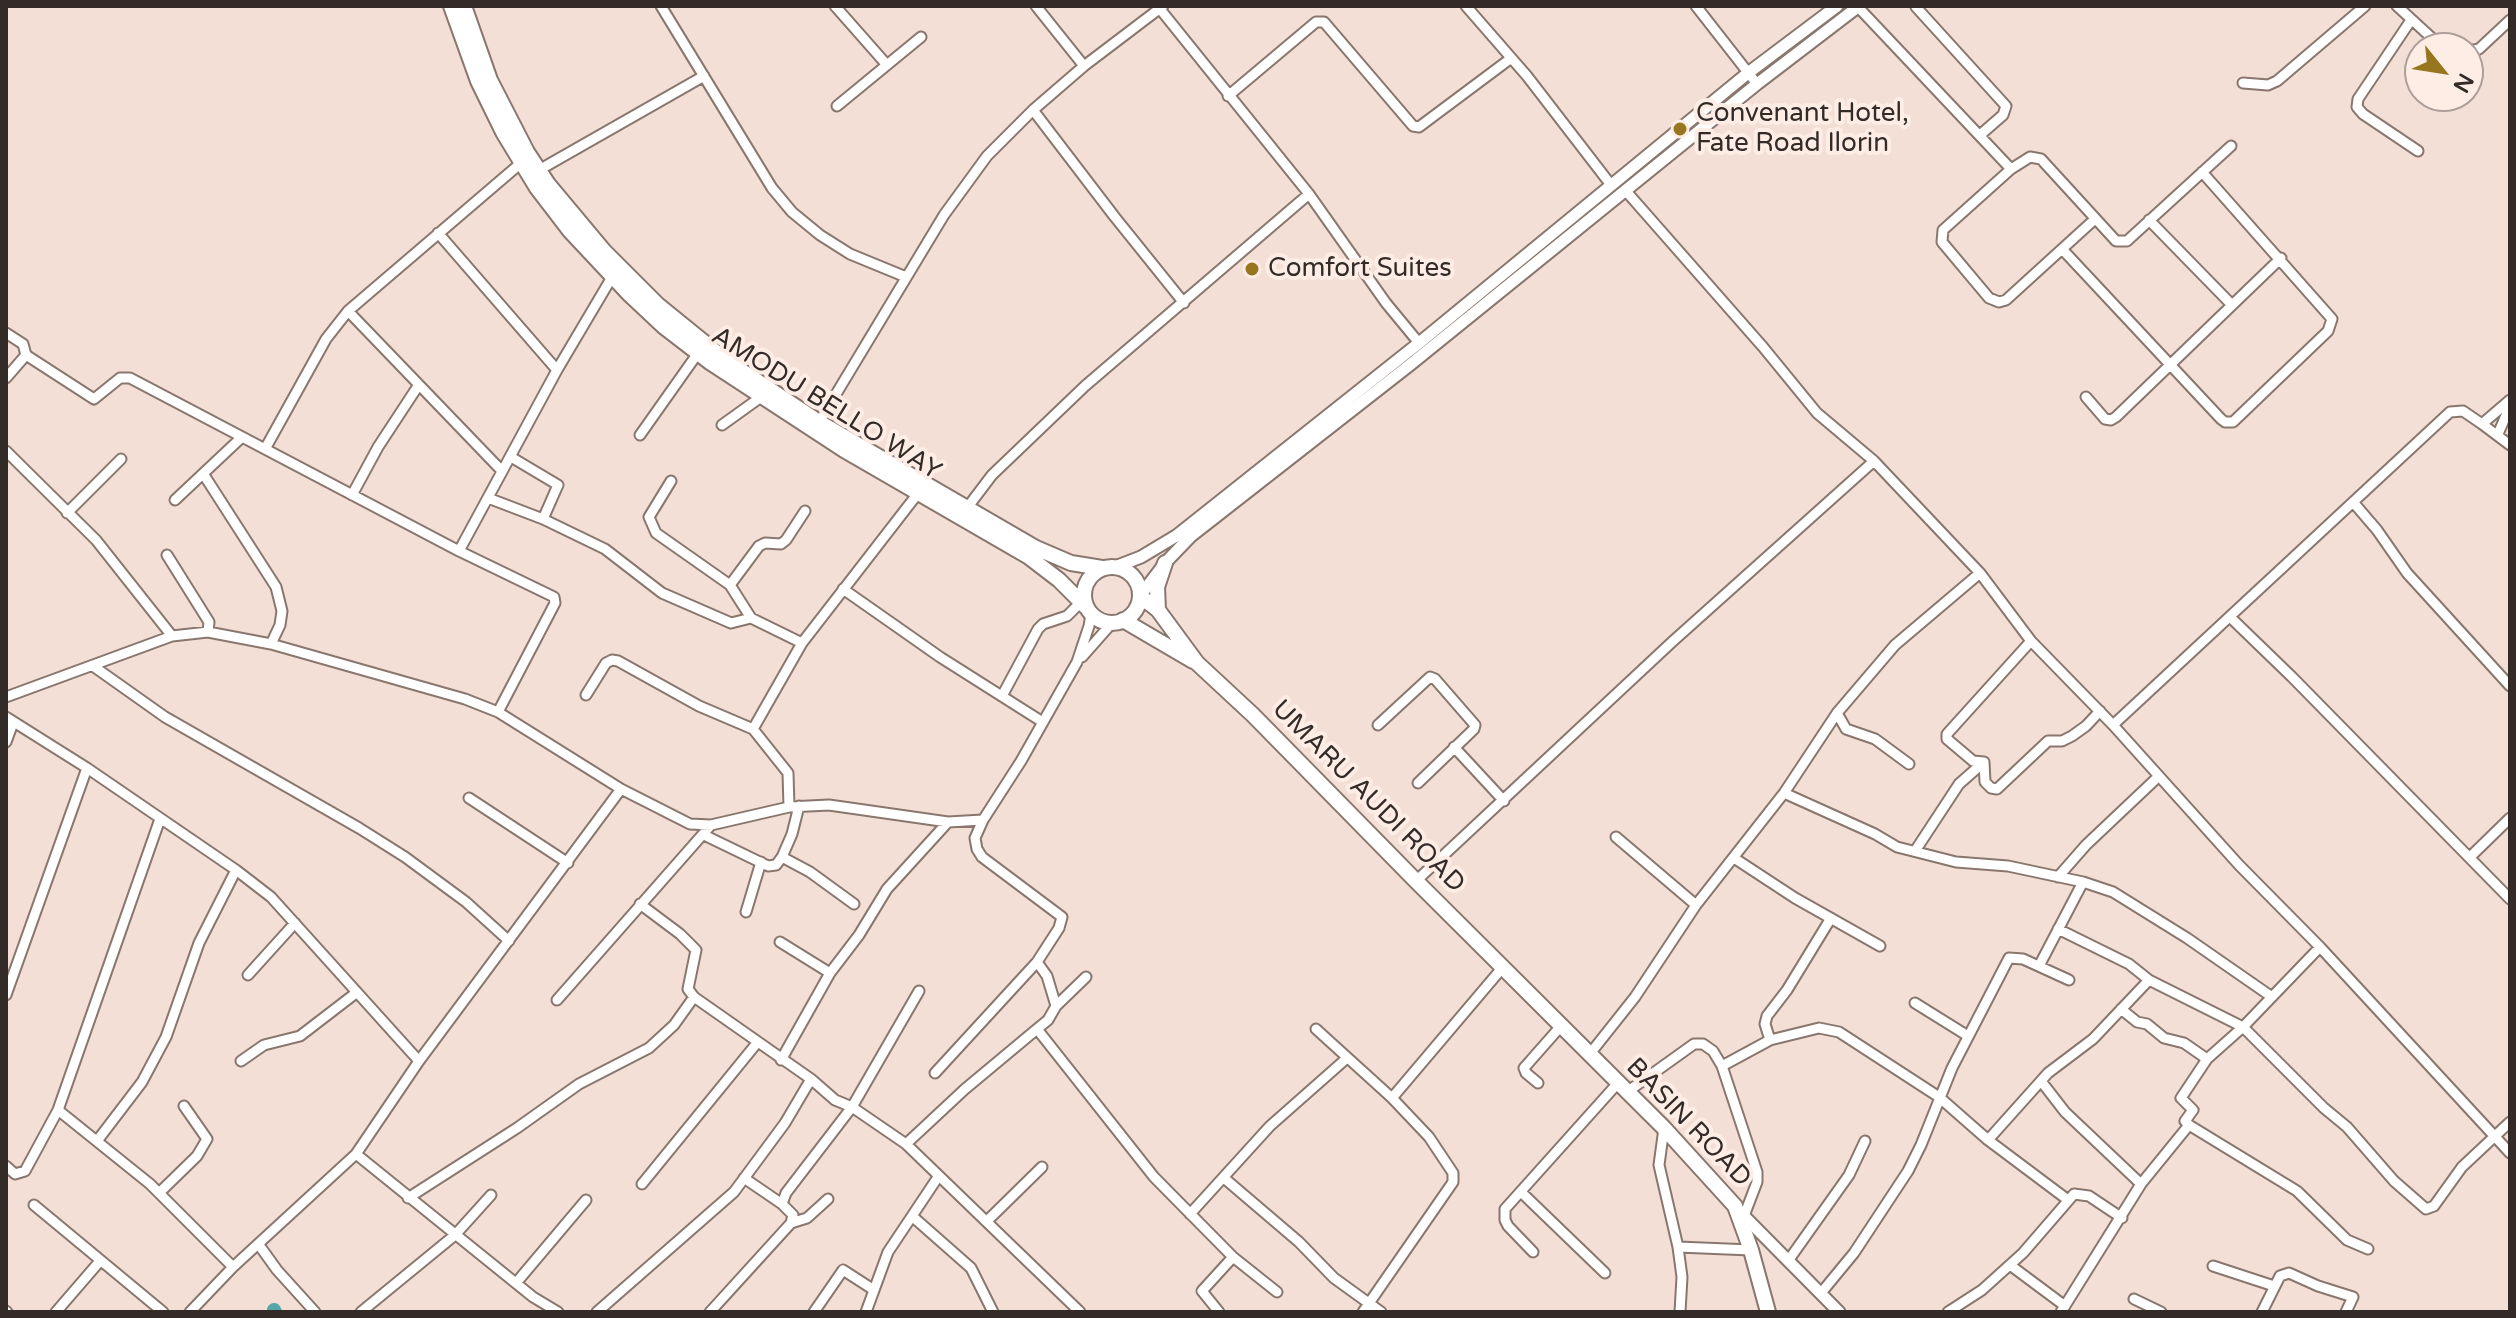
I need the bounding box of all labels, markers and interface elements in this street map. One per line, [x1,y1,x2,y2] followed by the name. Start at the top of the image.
[2404,32,2484,112] north arrow
[2447,69,2479,97] text: N
[1696,98,1909,160] place label: Convenant Hotel, Fate Road Ilorin
[1671,120,1689,138] marker: Convenant Hotel, Fate Road Ilorin
[1268,253,1452,285] place label: Comfort Suites
[1243,260,1261,278] marker: Comfort Suites
[705,321,947,487] street label: AMODU BELLO WAY
[1265,694,1471,900] street label: UMARU AUDI ROAD
[1619,1052,1757,1194] street label: BASIN ROAD

